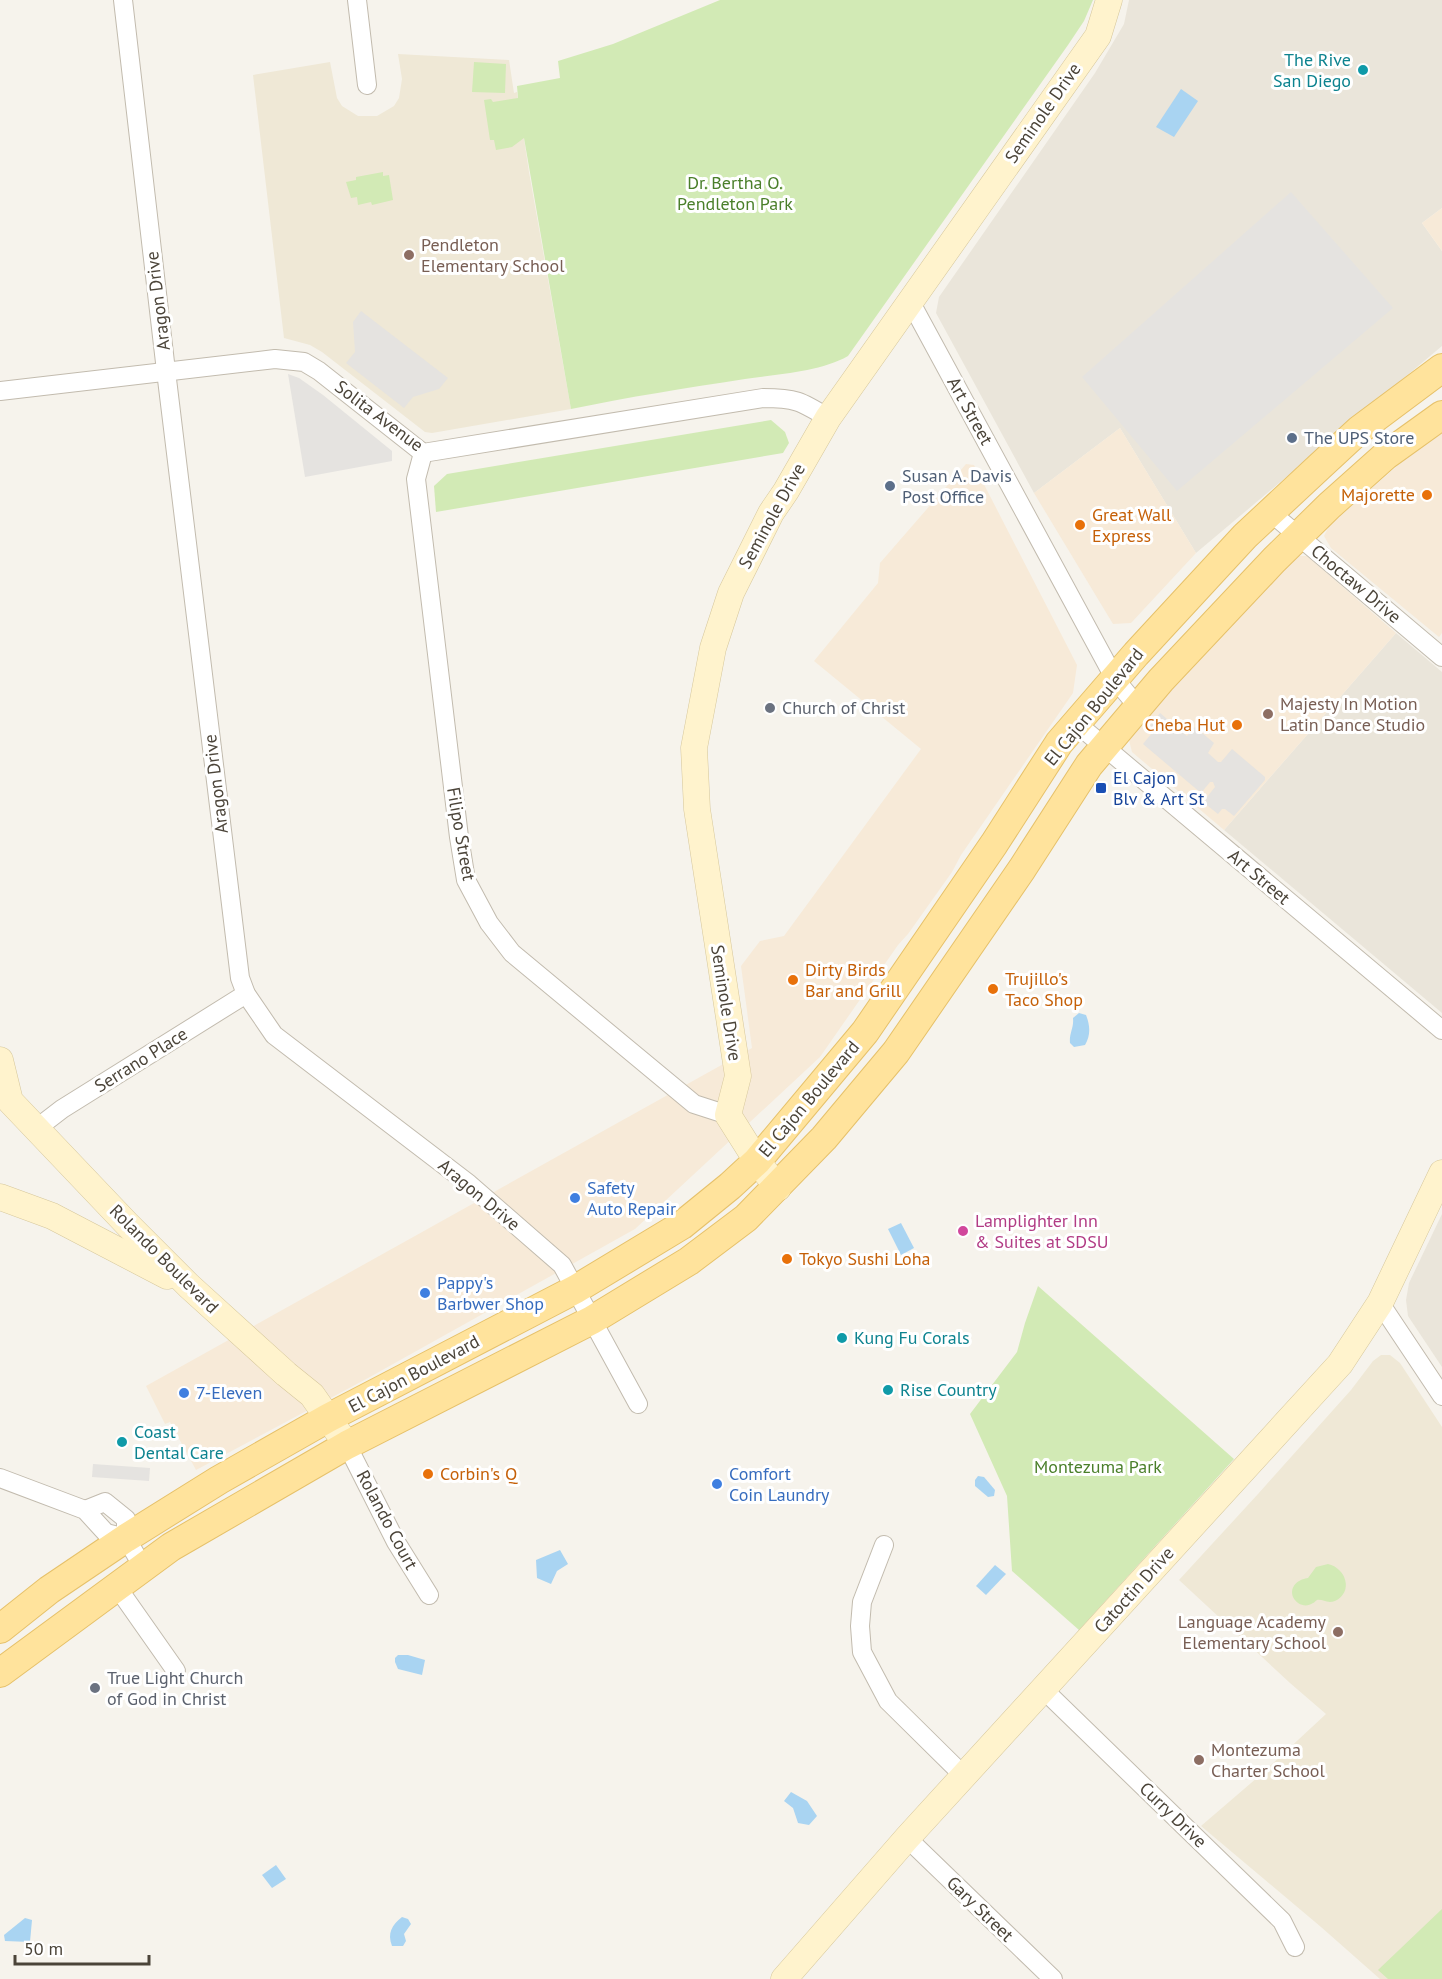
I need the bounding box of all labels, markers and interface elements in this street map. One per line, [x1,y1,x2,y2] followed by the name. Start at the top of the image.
[1273,48,1351,92] place label: The Rive San Diego
[1000,58,1086,167] street label: Seminole Drive
[1356,63,1370,77] marker: The Rive San Diego
[677,171,793,215] park label: Dr. Bertha O. Pendleton Park
[421,233,565,277] place label: Pendleton Elementary School
[402,248,416,262] marker: Pendleton Elementary School
[140,250,175,352] street label: Aragon Drive
[942,373,998,449] street label: Art Street
[331,375,428,456] street label: Solita Avenue
[1304,426,1414,449] place label: The UPS Store
[1285,431,1299,445] marker: The UPS Store
[733,459,810,573] street label: Seminole Drive
[902,464,1012,508] place label: Susan A. Davis Post Office
[883,479,897,493] marker: Susan A. Davis Post Office
[1341,483,1415,506] place label: Majorette
[1420,488,1434,502] marker: Majorette
[1092,503,1172,547] place label: Great Wall Express
[1073,518,1087,532] marker: Great Wall Express
[1306,539,1406,628] street label: Choctaw Drive
[1039,643,1148,770] street label: El Cajon Boulevard
[1280,692,1425,736] place label: Majesty In Motion Latin Dance Studio
[782,696,905,719] place label: Church of Christ
[763,701,777,715] marker: Church of Christ
[1261,707,1275,721] marker: Majesty In Motion Latin Dance Studio
[1144,713,1225,736] place label: Cheba Hut
[1230,718,1244,732] marker: Cheba Hut
[198,733,233,835] street label: Aragon Drive
[1113,766,1204,810] place label: El Cajon Blv & Art St
[1094,781,1108,795] marker: El Cajon Blv & Art St
[442,785,481,882] street label: Filipo Street
[1224,844,1295,909] street label: Art Street
[706,943,747,1063] street label: Seminole Drive
[805,958,902,1002] place label: Dirty Birds Bar and Grill
[1005,967,1083,1011] place label: Trujillo's Taco Shop
[786,973,800,987] marker: Dirty Birds Bar and Grill
[986,982,1000,996] marker: Trujillo's Taco Shop
[90,1022,191,1097] street label: Serrano Place
[753,1036,864,1162] street label: El Cajon Boulevard
[434,1154,525,1236] street label: Aragon Drive
[587,1176,676,1220] place label: Safety Auto Repair
[568,1191,582,1205] marker: Safety Auto Repair
[105,1199,224,1318] street label: Rolando Boulevard
[975,1209,1108,1253] place label: Lamplighter Inn & Suites at SDSU
[956,1224,970,1238] marker: Lamplighter Inn & Suites at SDSU
[799,1247,930,1270] place label: Tokyo Sushi Loha
[780,1252,794,1266] marker: Tokyo Sushi Loha
[437,1271,544,1315] place label: Pappy's Barbwer Shop
[418,1286,432,1300] marker: Pappy's Barbwer Shop
[854,1326,970,1349] place label: Kung Fu Corals
[344,1329,483,1418] street label: El Cajon Boulevard
[835,1331,849,1345] marker: Kung Fu Corals
[900,1378,997,1401] place label: Rise Country
[196,1381,262,1404] place label: 7-Eleven
[881,1383,895,1397] marker: Rise Country
[177,1386,191,1400] marker: 7-Eleven
[134,1420,224,1464] place label: Coast Dental Care
[115,1435,129,1449] marker: Coast Dental Care
[1034,1455,1162,1478] park label: Montezuma Park
[440,1462,518,1485] place label: Corbin's Q
[729,1462,830,1506] place label: Comfort Coin Laundry
[352,1466,423,1573] street label: Rolando Court
[421,1467,435,1481] marker: Corbin's Q
[710,1477,724,1491] marker: Comfort Coin Laundry
[1089,1542,1178,1638] street label: Catoctin Drive
[1178,1610,1327,1654] place label: Language Academy Elementary School
[1331,1625,1345,1639] marker: Language Academy Elementary School
[107,1666,243,1710] place label: True Light Church of God in Christ
[88,1681,102,1695] marker: True Light Church of God in Christ
[1211,1738,1326,1782] place label: Montezuma Charter School
[1192,1753,1206,1767] marker: Montezuma Charter School
[1135,1777,1212,1852] street label: Curry Drive
[942,1871,1019,1946] street label: Gary Street
[15,1928,148,1966] scale bar
[24,1937,63,1960] text: 50 m

